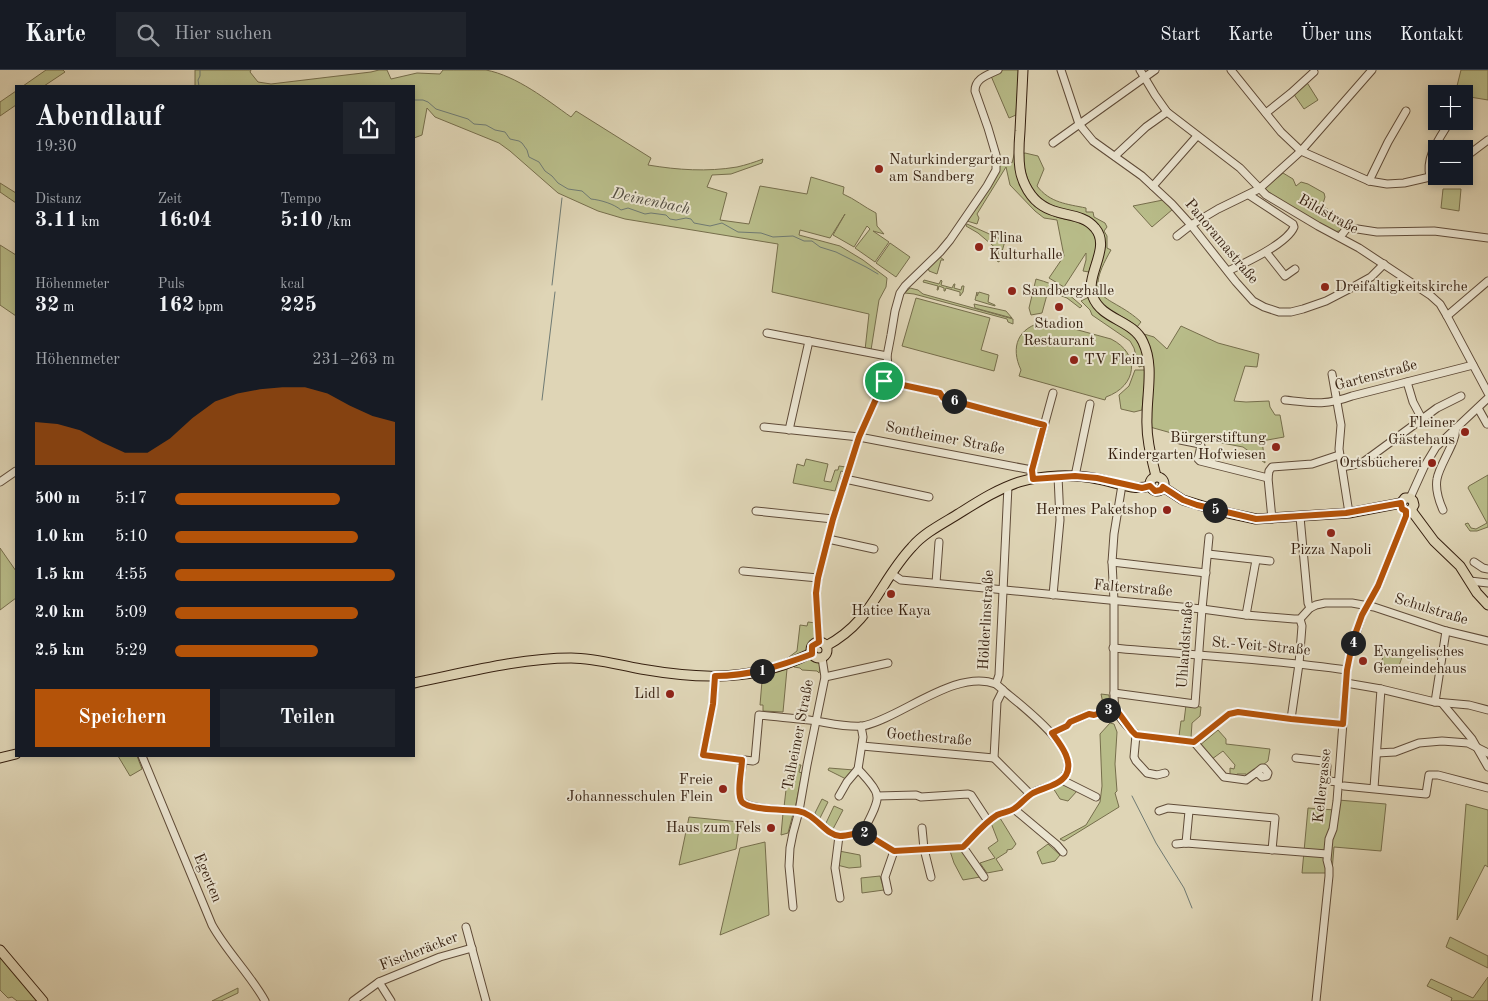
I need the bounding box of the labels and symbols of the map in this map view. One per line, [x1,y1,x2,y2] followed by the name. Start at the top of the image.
[889,153,1010,185] place label: Naturkindergarten am Sandberg
[873,163,885,175] marker: Naturkindergarten am Sandberg
[609,186,692,218] water label: Deinenbach
[1295,192,1361,238] street label: Bildstraße
[1181,197,1261,287] street label: Panoramastraße
[989,231,1062,263] place label: Flina Kulturhalle
[973,241,985,253] marker: Flina Kulturhalle
[1335,280,1468,295] place label: Dreifaltigkeitskirche
[1319,281,1331,293] marker: Dreifaltigkeitskirche
[1022,284,1114,299] place label: Sandberghalle
[1006,285,1018,297] marker: Sandberghalle
[1053,301,1065,313] marker: Stadion Restaurant
[1023,317,1095,349] place label: Stadion Restaurant
[1084,353,1144,368] place label: TV Flein
[1068,354,1080,366] marker: TV Flein
[1333,358,1419,394] street label: Gartenstraße
[863,360,905,402] pin
[942,388,966,414] pin: 6
[1388,416,1455,448] place label: Fleiner Gästehaus
[884,420,1006,458] street label: Sontheimer Straße
[1459,426,1471,438] marker: Fleiner Gästehaus
[1107,431,1266,463] place label: Bürgerstiftung Kindergarten Hofwiesen
[1270,441,1282,453] marker: Bürgerstiftung Kindergarten Hofwiesen
[1339,456,1422,471] place label: Ortsbücherei
[1426,457,1438,469] marker: Ortsbücherei
[1202,498,1228,522] pin: 5
[1036,503,1157,518] place label: Hermes Paketshop
[1161,504,1173,516] marker: Hermes Paketshop
[1325,527,1337,539] marker: Pizza Napoli
[1290,543,1372,558] place label: Pizza Napoli
[977,569,997,671] street label: Hölderlinstraße
[1093,578,1173,600] street label: Falterstraße
[885,588,897,600] marker: Hatice Kaya
[1392,592,1470,628] street label: Schulstraße
[1175,601,1197,689] street label: Uhlandstraße
[851,604,931,619] place label: Hatice Kaya
[1340,630,1366,656] pin: 4
[1211,635,1311,659] street label: St.-Veit-Straße
[1373,645,1466,677] place label: Evangelisches Gemeindehaus
[1357,655,1369,667] marker: Evangelisches Gemeindehaus
[750,658,774,684] pin: 1
[781,678,817,792] street label: Talheimer Straße
[634,687,660,702] place label: Lidl
[664,688,676,700] marker: Lidl
[1096,698,1120,722] pin: 3
[886,727,972,749] street label: Goethestraße
[1312,748,1334,824] street label: Kellergasse
[567,773,713,805] place label: Freie Johannesschulen Flein
[717,783,729,795] marker: Freie Johannesschulen Flein
[852,820,876,846] pin: 2
[666,821,761,836] place label: Haus zum Fels
[765,822,777,834] marker: Haus zum Fels
[190,851,224,905] street label: Egerten
[377,930,461,974] street label: Fischeräcker

